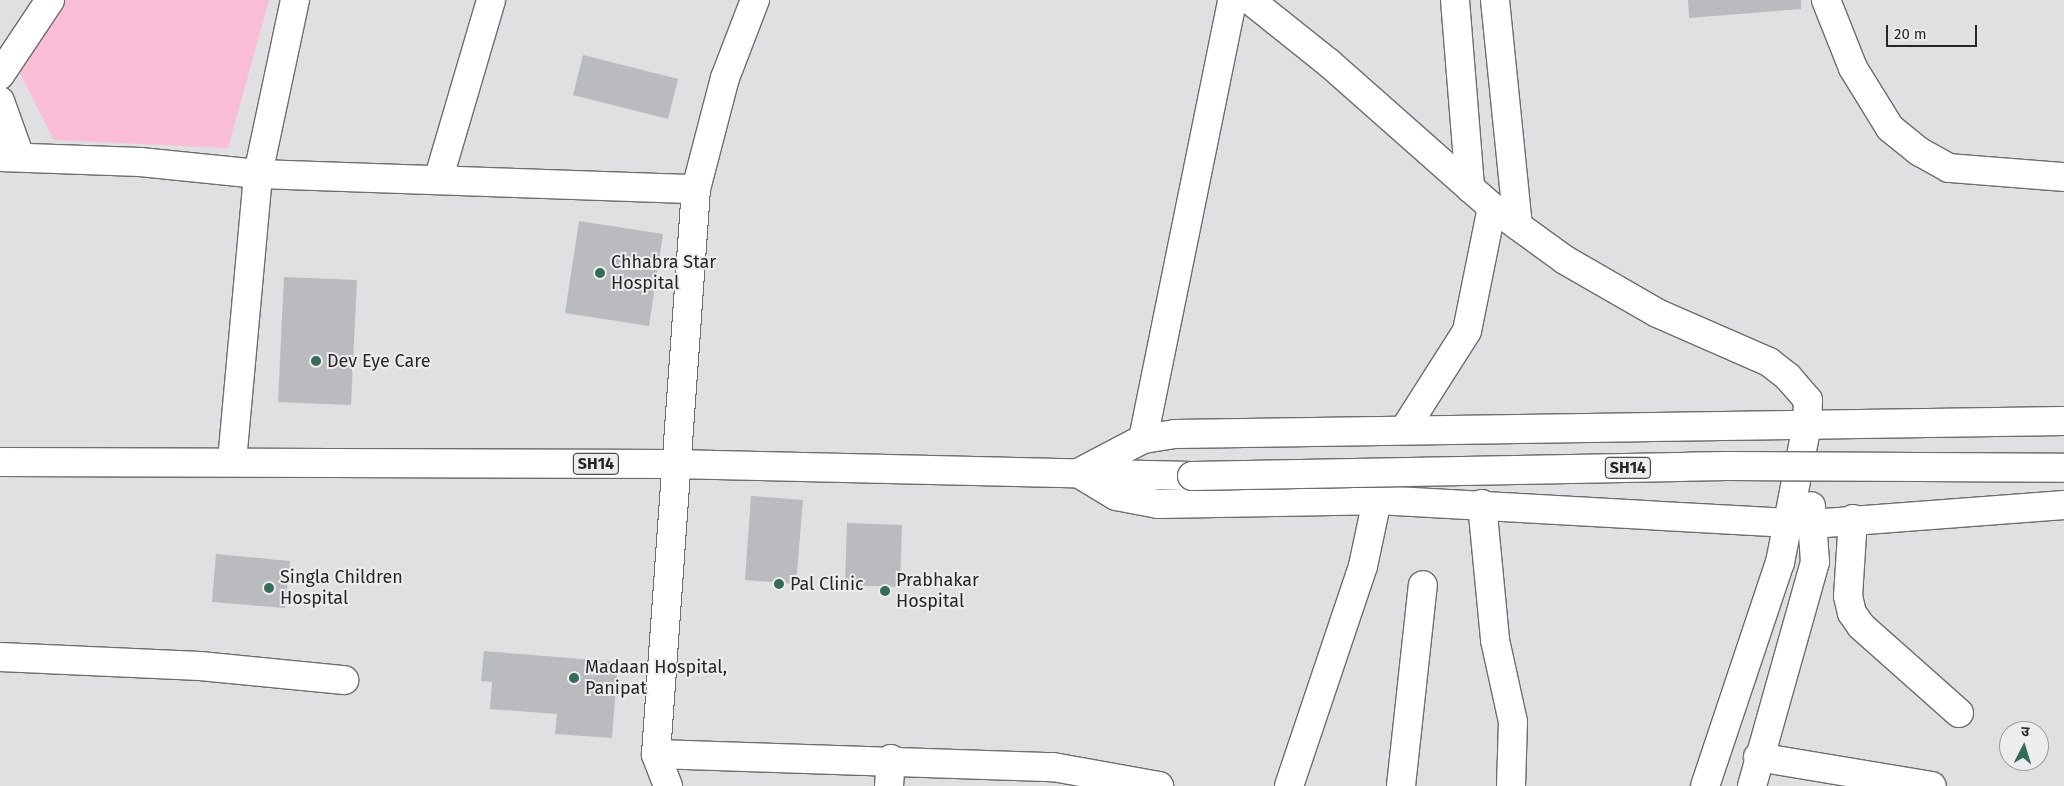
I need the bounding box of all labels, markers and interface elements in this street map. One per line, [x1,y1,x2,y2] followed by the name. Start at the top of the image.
[1889,15,1980,47] scale bar
[1894,25,1927,43] text: 20 m
[611,252,716,294] place label: Chhabra Star Hospital
[593,266,607,280] marker: Chhabra Star Hospital
[327,350,430,372] place label: Dev Eye Care
[309,354,323,368] marker: Dev Eye Care
[572,450,620,478] road number: SH14
[1604,454,1652,482] road number: SH14
[280,567,403,610] place label: Singla Children Hospital
[896,570,979,612] place label: Prabhakar Hospital
[790,573,864,595] place label: Pal Clinic
[772,577,786,591] marker: Pal Clinic
[262,581,276,595] marker: Singla Children Hospital
[878,584,892,598] marker: Prabhakar Hospital
[585,657,727,700] place label: Madaan Hospital, Panipat
[567,671,581,685] marker: Madaan Hospital, Panipat
[1999,721,2049,771] north arrow
[2020,723,2030,740] text: उ

